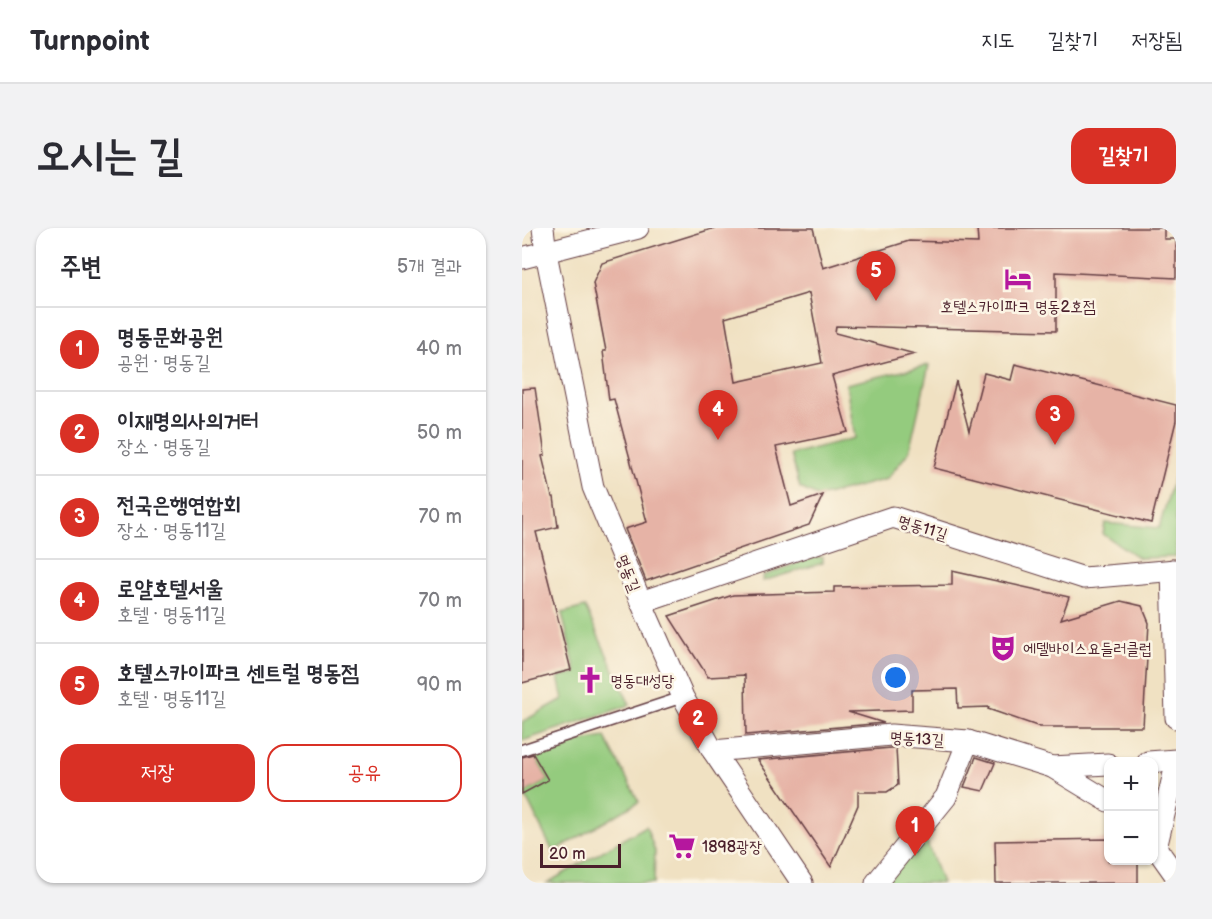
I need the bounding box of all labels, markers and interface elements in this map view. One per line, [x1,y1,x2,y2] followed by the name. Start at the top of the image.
[30,25,150,58] text: Turnpoint
[981,28,1015,53] text: 지도
[1048,28,1098,53] text: 길찾기
[1131,28,1182,53] text: 저장됨
[1071,128,1176,184] button: 길찾기
[36,131,183,182] text: 오시는 길
[856,251,896,301] pin: 5
[60,252,102,283] text: 주변
[397,255,462,279] text: 5개 결과
[1003,264,1033,294] hotel icon: 호텔스카이파크 명동2호점
[940,298,1096,317] place label: 호텔스카이파크 명동2호점
[117,324,223,351] text: 명동문화공원
[75,337,84,361] text: 1
[416,337,462,361] text: 40 m
[117,351,211,375] text: 공원 · 명동길
[698,390,738,440] pin: 4
[1036,396,1074,445] pin: 3
[117,408,259,435] text: 이재명의사의거터
[74,421,85,445] text: 2
[417,421,462,445] text: 50 m
[117,435,211,459] text: 장소 · 명동길
[117,492,241,519] text: 전국은행연합회
[74,505,85,529] text: 3
[418,505,462,529] text: 70 m
[895,512,950,545] street label: 명동11길
[117,519,226,543] text: 장소 · 명동11길
[612,552,644,595] street label: 명동길
[117,576,223,603] text: 로얄호텔서울
[74,589,85,613] text: 4
[418,589,462,613] text: 70 m
[117,603,226,627] text: 호텔 · 명동11길
[988,633,1018,663] theatre icon: 에델바이스요들러클럽
[1023,640,1152,659] place label: 에델바이스요들러클럽
[117,660,359,687] text: 호텔스카이파크 센트럴 명동점
[881,663,910,692] your location
[575,665,605,695] church icon: 명동대성당
[610,672,675,691] place label: 명동대성당
[74,673,85,697] text: 5
[417,673,462,697] text: 90 m
[117,687,226,711] text: 호텔 · 명동11길
[678,700,717,749] pin: 2
[889,729,945,750] street label: 명동13길
[60,744,255,802] button: 저장
[267,744,462,802] button: 공유
[1104,757,1158,865] map controls
[1104,757,1158,811] button: +
[896,806,934,856] pin: 1
[1104,811,1158,865] button: −
[667,831,697,861] supermarket icon: 1898광장
[702,838,762,857] place label: 1898광장
[540,841,621,868] scale bar
[549,845,585,864] text: 20 m

